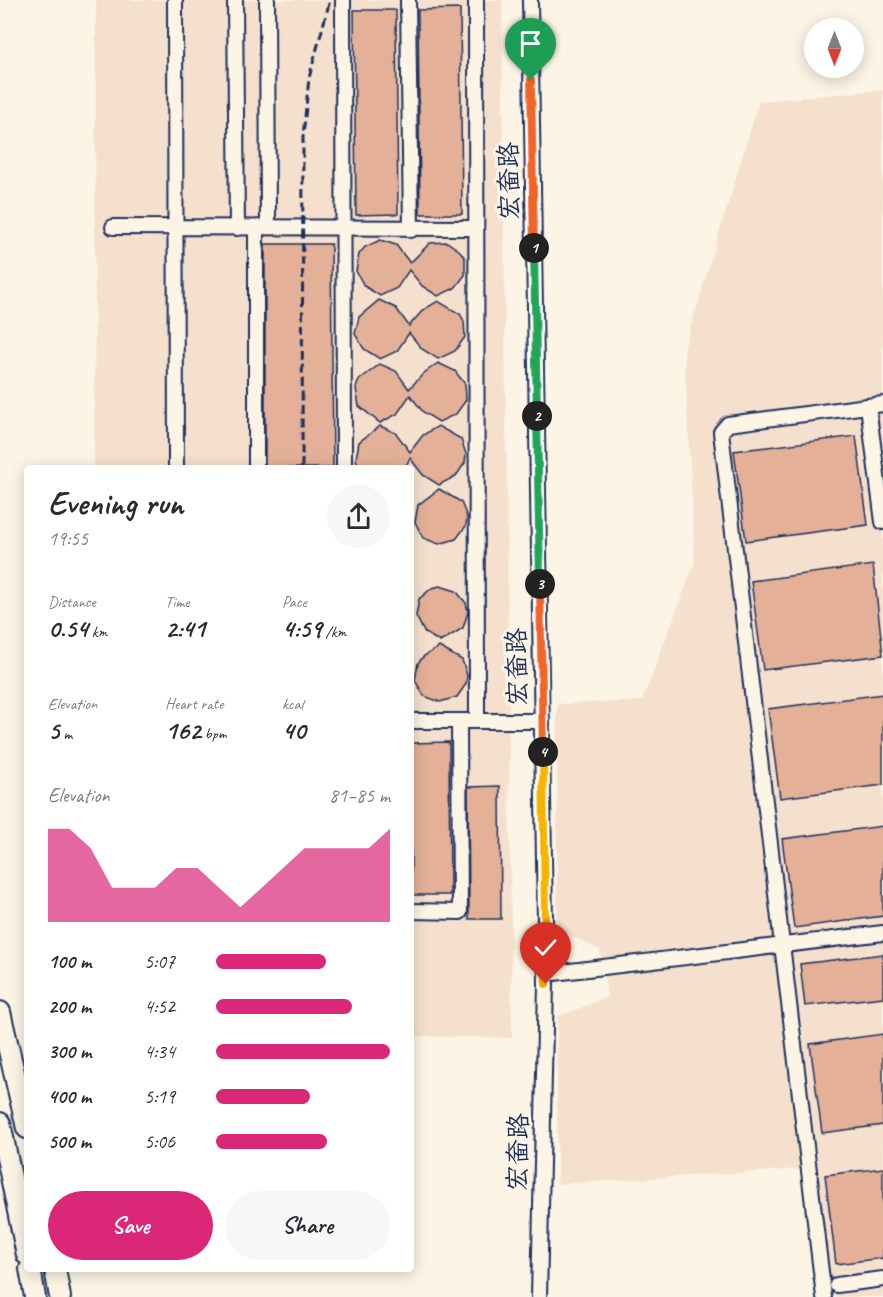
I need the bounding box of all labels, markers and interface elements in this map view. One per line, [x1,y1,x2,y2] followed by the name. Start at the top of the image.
[505,18,556,80] pin
[804,18,864,78] north arrow
[804,18,864,78] map controls
[514,27,547,60] icon: arrive
[492,142,526,220] street label: 宏奤路
[519,233,549,263] pin: 1
[530,238,538,258] text: 1
[522,401,552,431] pin: 2
[533,406,541,426] text: 2
[48,482,183,524] text: Evening run
[327,485,390,548] button: share
[48,526,88,551] text: 19:55
[525,569,555,599] pin: 3
[536,574,544,594] text: 3
[48,592,96,612] text: Distance
[165,592,189,612] text: Time
[282,592,307,612] text: Pace
[48,612,88,645] text: 0.54
[165,612,205,645] text: 2:41
[282,612,322,645] text: 4:59
[88,622,107,642] text: km
[322,622,346,642] text: /km
[500,628,534,706] street label: 宏奤路
[48,694,97,714] text: Elevation
[165,694,223,714] text: Heart rate
[282,694,303,714] text: kcal
[48,714,59,747] text: 5
[165,714,201,747] text: 162
[282,714,305,747] text: 40
[59,724,72,744] text: m
[201,724,227,744] text: bpm
[528,737,558,767] pin: 4
[539,742,547,762] text: 4
[48,783,110,808] text: Elevation
[329,783,390,808] text: 81–85 m
[520,922,571,984] pin
[529,931,562,964] icon: check
[48,949,91,974] text: 100 m
[144,949,175,974] text: 5:07
[48,994,91,1019] text: 200 m
[144,994,175,1019] text: 4:52
[48,1039,91,1064] text: 300 m
[144,1039,175,1064] text: 4:34
[48,1084,91,1109] text: 400 m
[144,1084,175,1109] text: 5:19
[501,1113,535,1191] street label: 宏奤路
[48,1129,91,1154] text: 500 m
[144,1129,175,1154] text: 5:06
[48,1191,213,1260] button: Save
[225,1191,390,1260] button: Share

